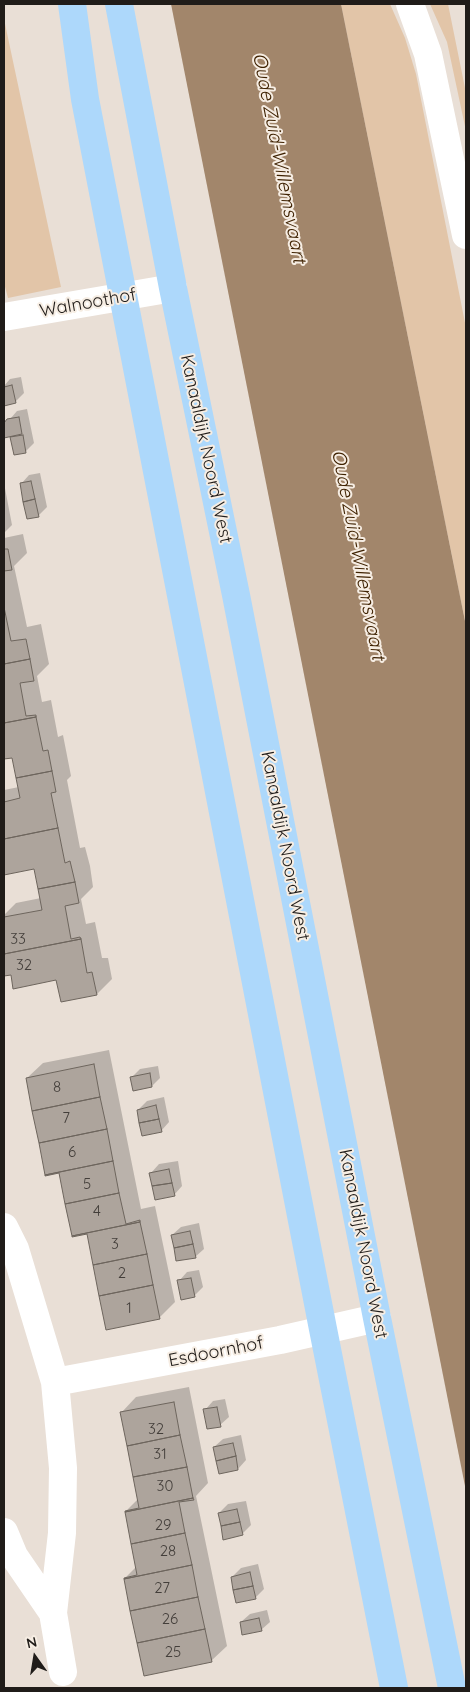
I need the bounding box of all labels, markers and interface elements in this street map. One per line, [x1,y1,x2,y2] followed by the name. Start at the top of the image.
[247,51,311,265] water label: Oude Zuid-Willemsvaart
[38,284,138,322] street label: Walnoothof
[175,353,237,545] street label: Kanaaldijk Noord West
[326,448,390,662] water label: Oude Zuid-Willemsvaart
[256,749,314,943] street label: Kanaaldijk Noord West
[10,930,26,948] house number: 33
[16,956,32,974] house number: 32
[53,1078,61,1096] house number: 8
[62,1109,70,1127] house number: 7
[68,1143,76,1161] house number: 6
[334,1147,392,1341] street label: Kanaaldijk Noord West
[83,1175,91,1193] house number: 5
[93,1202,101,1220] house number: 4
[111,1235,119,1253] house number: 3
[118,1264,126,1282] house number: 2
[126,1299,132,1317] house number: 1
[167,1332,265,1372] street label: Esdoornhof
[148,1420,164,1438] house number: 32
[153,1445,167,1463] house number: 31
[157,1477,173,1495] house number: 30
[155,1516,171,1534] house number: 29
[160,1542,176,1560] house number: 28
[154,1579,170,1597] house number: 27
[162,1610,178,1628] house number: 26
[10,1632,60,1682] north arrow
[25,1632,39,1652] text: N
[165,1643,181,1661] house number: 25

